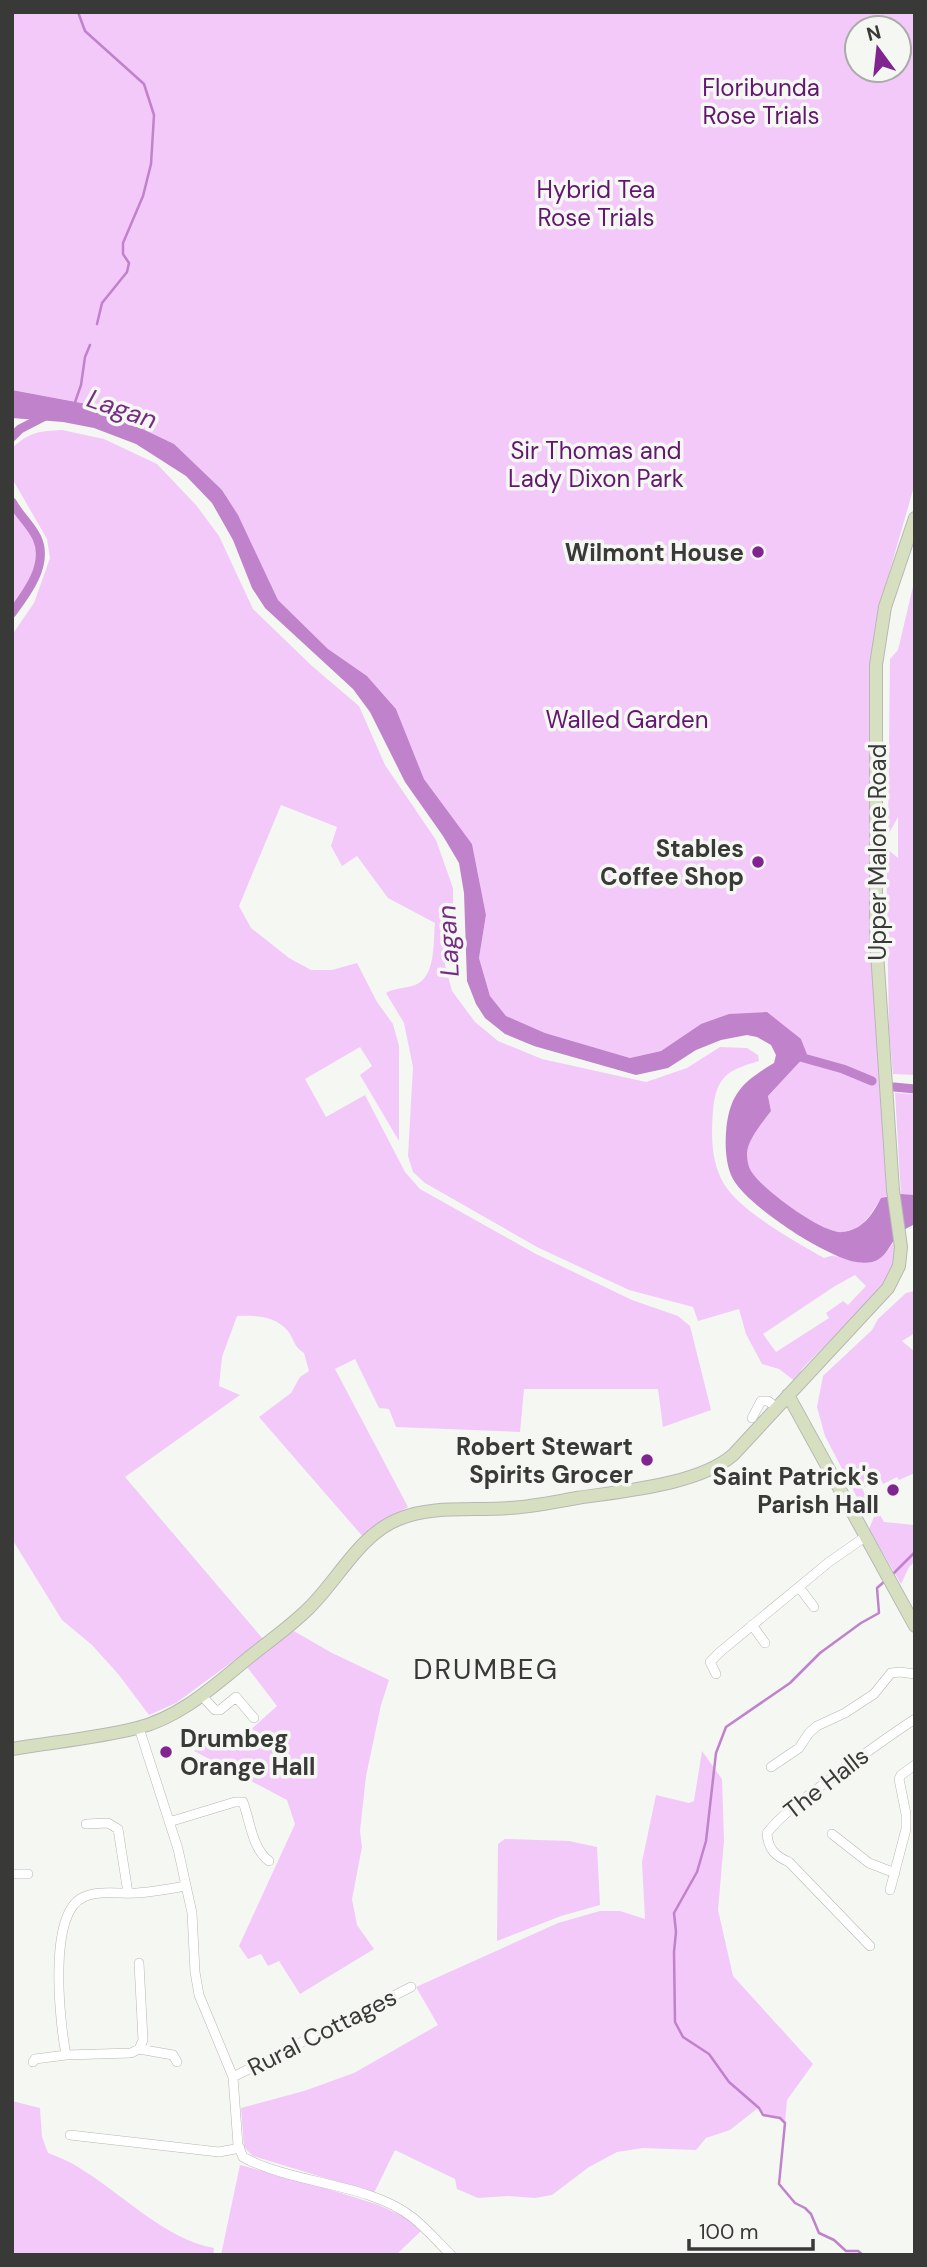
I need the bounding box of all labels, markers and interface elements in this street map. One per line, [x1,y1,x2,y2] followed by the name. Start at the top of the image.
[843,14,913,84] north arrow
[864,19,884,47] text: N
[702,72,820,131] park label: Floribunda Rose Trials
[537,174,655,233] park label: Hybrid Tea Rose Trials
[83,381,161,437] water label: Lagan
[508,435,684,494] park label: Sir Thomas and Lady Dixon Park
[565,537,744,568] place label: Wilmont House
[750,544,766,560] marker: Wilmont House
[545,704,709,735] park label: Walled Garden
[862,743,893,961] street label: Upper Malone Road
[600,833,744,892] place label: Stables Coffee Shop
[750,854,766,870] marker: Stables Coffee Shop
[429,904,467,978] water label: Lagan
[456,1431,633,1490] place label: Robert Stewart Spirits Grocer
[639,1452,655,1468] marker: Robert Stewart Spirits Grocer
[712,1461,879,1520] place label: Saint Patrick's Parish Hall
[885,1482,901,1498] marker: Saint Patrick's Parish Hall
[413,1651,559,1688] district label: DRUMBEG
[180,1723,315,1782] place label: Drumbeg Orange Hall
[777,1740,875,1826] street label: The Halls
[158,1744,174,1760] marker: Drumbeg Orange Hall
[242,1981,402,2083] street label: Rural Cottages
[689,2208,813,2252] scale bar
[699,2218,759,2246] text: 100 m

